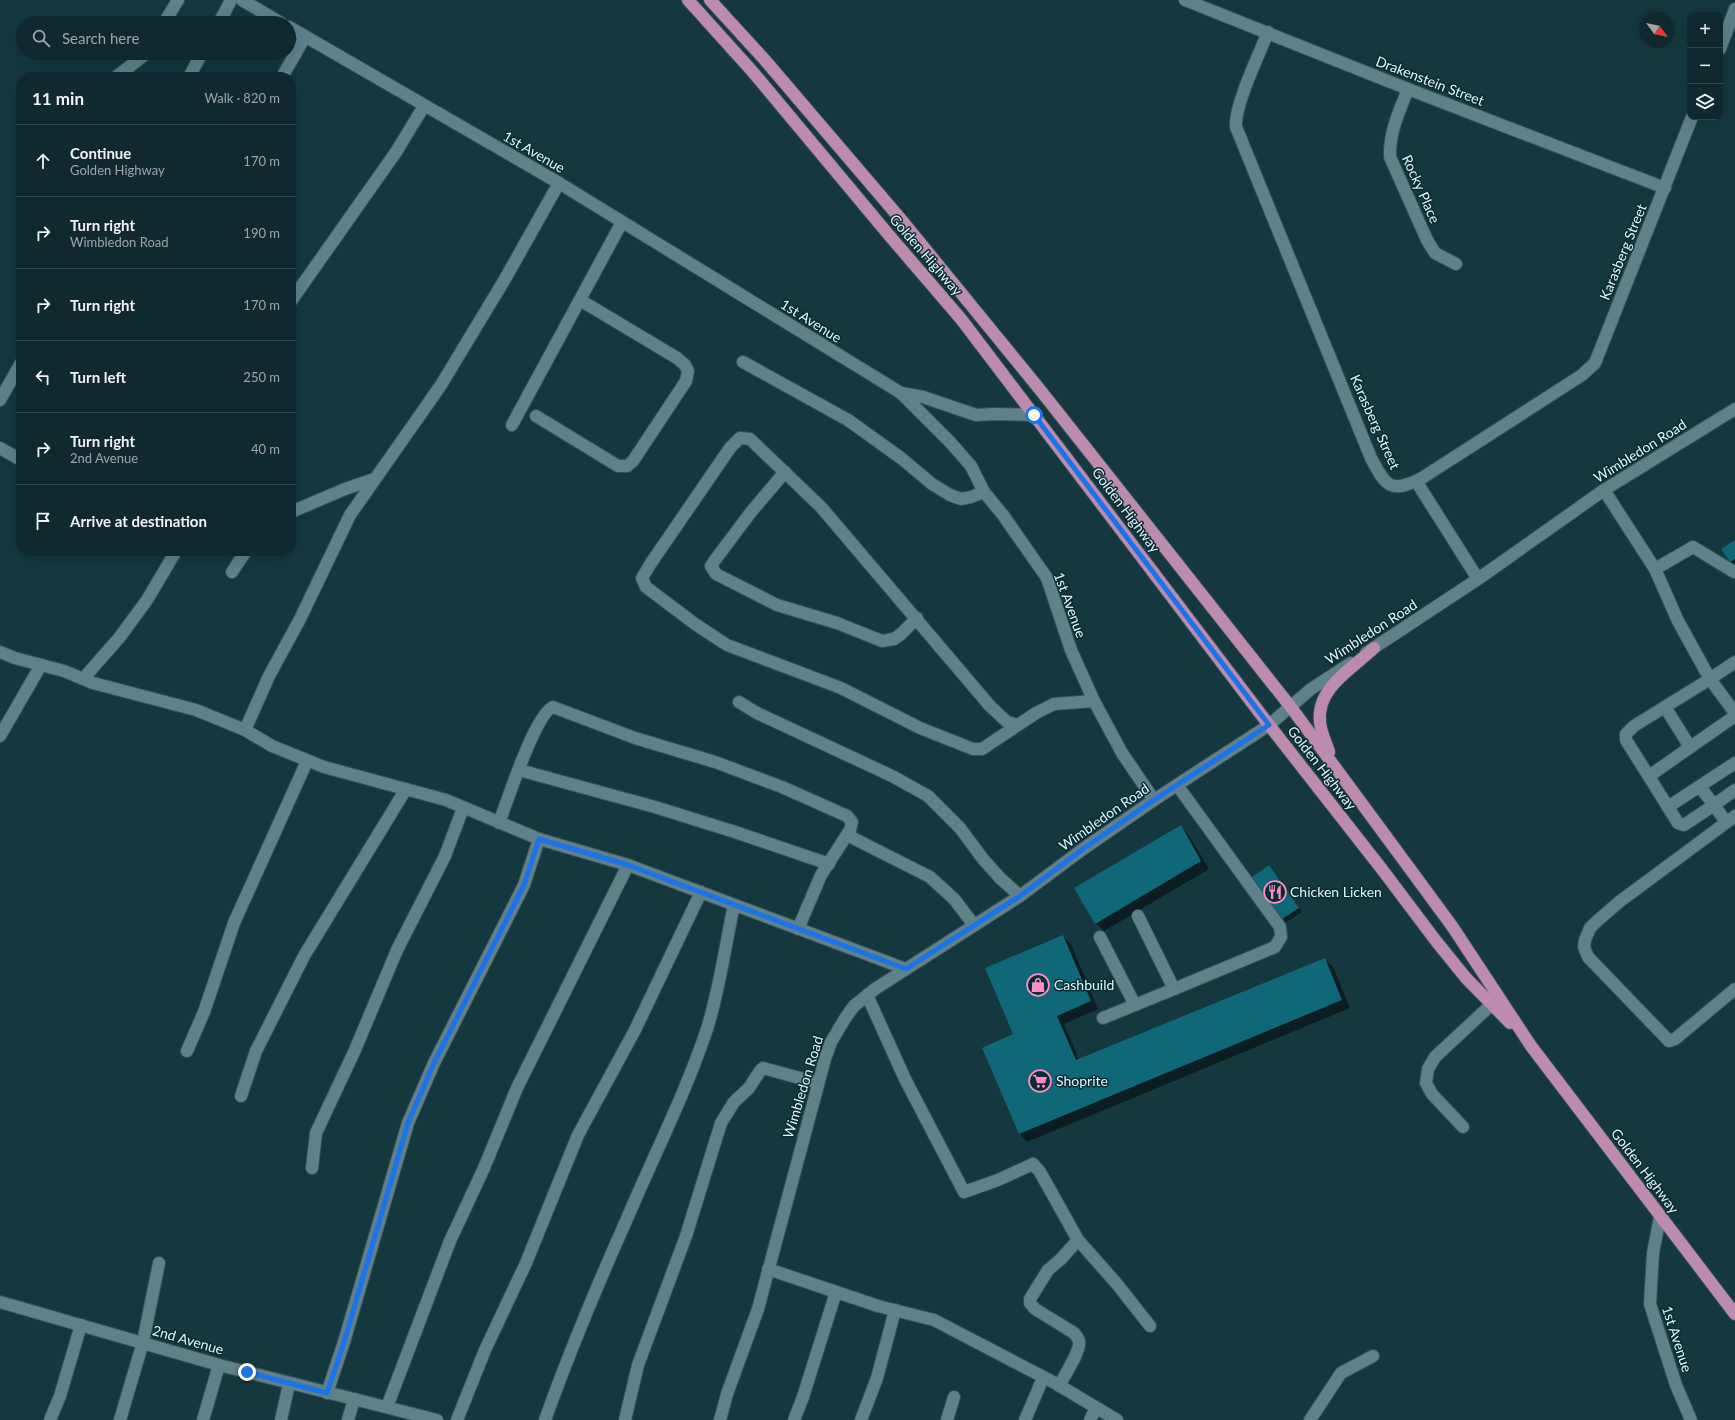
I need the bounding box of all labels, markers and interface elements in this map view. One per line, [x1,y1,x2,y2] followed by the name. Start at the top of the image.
[1639,12,1675,48] north arrow
[1687,12,1723,120] map controls
[1687,12,1723,48] button: +
[16,16,296,60] search box
[30,27,52,49] icon: search
[62,29,139,47] text: Search here
[1687,48,1723,84] button: −
[1374,52,1487,109] street label: Drakenstein Street
[1687,84,1723,120] button: layers
[32,88,84,109] text: 11 min
[204,90,280,106] text: Walk · 820 m
[500,127,568,176] street label: 1st Avenue
[70,144,131,162] text: Continue
[32,150,54,172] icon: ahead
[1399,152,1444,226] street label: Rocky Place
[243,153,280,169] text: 170 m
[70,162,165,178] text: Golden Highway
[1596,201,1650,302] street label: Karasberg Street
[887,211,967,299] street label: Golden Highway
[70,216,135,234] text: Turn right
[32,222,54,244] icon: right
[243,225,280,241] text: 190 m
[70,234,169,250] text: Wimbledon Road
[32,294,54,316] icon: right
[778,295,845,346] street label: 1st Avenue
[70,296,135,314] text: Turn right
[243,297,280,313] text: 170 m
[32,366,54,388] icon: left
[70,368,126,386] text: Turn left
[243,369,280,385] text: 250 m
[1347,372,1404,472] street label: Karasberg Street
[1025,406,1043,424] route start
[1590,415,1689,486] street label: Wimbledon Road
[70,432,135,450] text: Turn right
[32,438,54,460] icon: right
[251,441,280,457] text: 40 m
[70,450,138,466] text: 2nd Avenue
[1089,464,1164,556] street label: Golden Highway
[32,510,54,532] icon: arrive
[70,512,207,530] text: Arrive at destination
[1051,570,1090,640] street label: 1st Avenue
[1322,596,1420,668] street label: Wimbledon Road
[1284,722,1361,814] street label: Golden Highway
[1055,779,1152,854] street label: Wimbledon Road
[1262,879,1288,905] restaurant icon: Chicken Licken
[1290,883,1382,900] place label: Chicken Licken
[1025,972,1051,998] shop icon: Cashbuild
[1054,976,1114,993] place label: Cashbuild
[779,1034,826,1140] street label: Wimbledon Road
[1027,1068,1053,1094] supermarket icon: Shoprite
[1056,1072,1108,1089] place label: Shoprite
[1608,1125,1683,1217] street label: Golden Highway
[1659,1304,1696,1374] street label: 1st Avenue
[151,1321,226,1358] street label: 2nd Avenue
[238,1363,256,1381] route end

